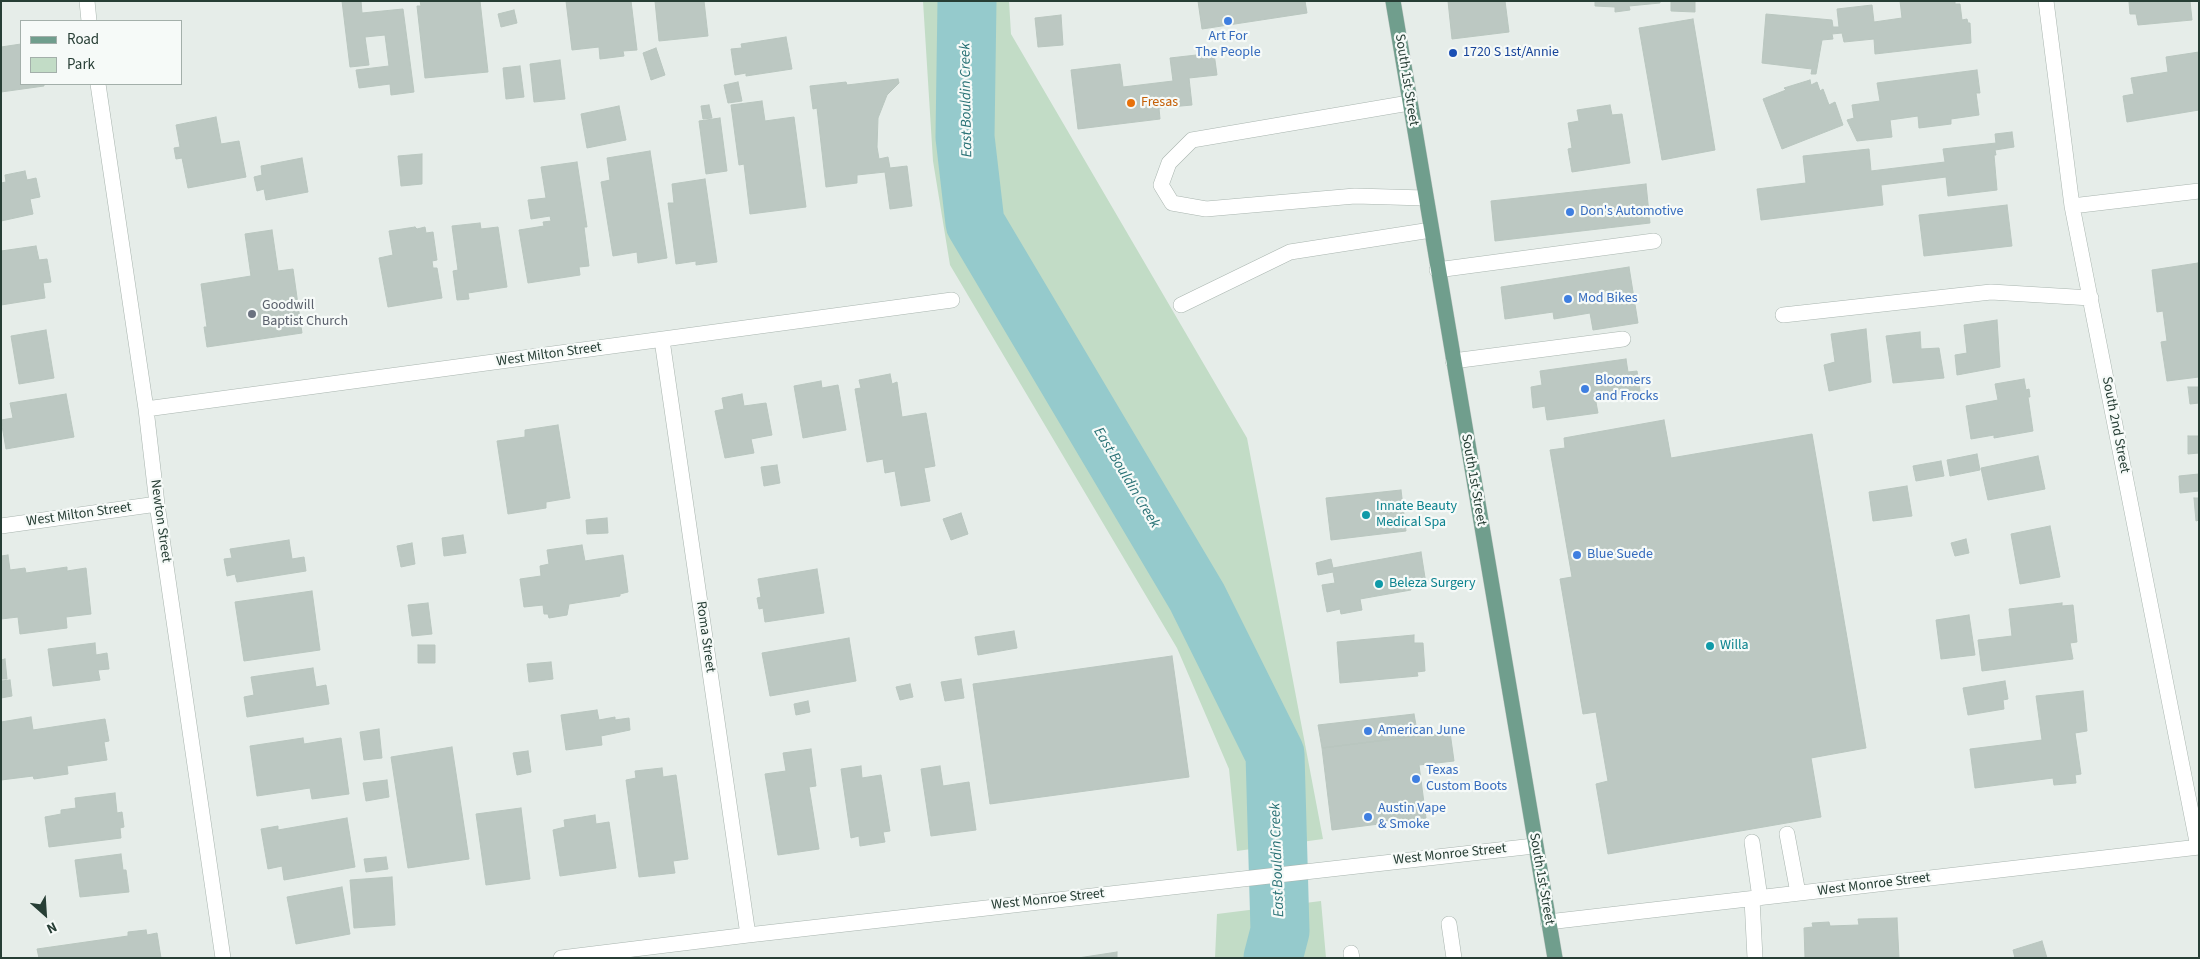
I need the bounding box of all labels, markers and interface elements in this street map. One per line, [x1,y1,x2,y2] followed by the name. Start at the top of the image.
[1222,15,1234,27] marker: Art For The People
[20,20,182,85] legend
[67,29,99,50] text: Road
[1195,29,1261,62] place label: Art For The People
[1390,33,1422,127] street label: South 1st Street
[957,43,977,157] water label: East Bouldin Creek
[1463,45,1559,61] place label: 1720 S 1st/Annie
[1447,47,1459,59] marker: 1720 S 1st/Annie
[67,54,95,75] text: Park
[1141,95,1178,111] place label: Fresas
[1125,97,1137,109] marker: Fresas
[1580,204,1684,220] place label: Don's Automotive
[1564,206,1576,218] marker: Don's Automotive
[1578,291,1637,307] place label: Mod Bikes
[1562,293,1574,305] marker: Mod Bikes
[262,298,348,331] place label: Goodwill Baptist Church
[246,308,258,320] marker: Goodwill Baptist Church
[495,339,603,371] street label: West Milton Street
[1595,373,1658,406] place label: Bloomers and Frocks
[2097,375,2133,475] street label: South 2nd Street
[1579,383,1591,395] marker: Bloomers and Frocks
[1089,424,1163,532] water label: East Bouldin Creek
[1457,433,1489,527] street label: South 1st Street
[146,478,174,564] street label: Newton Street
[25,499,133,531] street label: West Milton Street
[1376,499,1457,532] place label: Innate Beauty Medical Spa
[1360,509,1372,521] marker: Innate Beauty Medical Spa
[1587,547,1653,563] place label: Blue Suede
[1571,549,1583,561] marker: Blue Suede
[1389,576,1476,592] place label: Beleza Surgery
[1373,578,1385,590] marker: Beleza Surgery
[692,600,718,674] street label: Roma Street
[1720,638,1749,654] place label: Willa
[1704,640,1716,652] marker: Willa
[1378,723,1465,739] place label: American June
[1362,725,1374,737] marker: American June
[1426,763,1507,796] place label: Texas Custom Boots
[1410,773,1422,785] marker: Texas Custom Boots
[1378,801,1446,834] place label: Austin Vape & Smoke
[1267,802,1289,918] water label: East Bouldin Creek
[1362,811,1374,823] marker: Austin Vape & Smoke
[1525,832,1557,926] street label: South 1st Street
[1393,841,1507,869] street label: West Monroe Street
[1817,870,1931,900] street label: West Monroe Street
[991,886,1105,914] street label: West Monroe Street
[20,889,70,939] north arrow
[43,916,60,939] text: N

